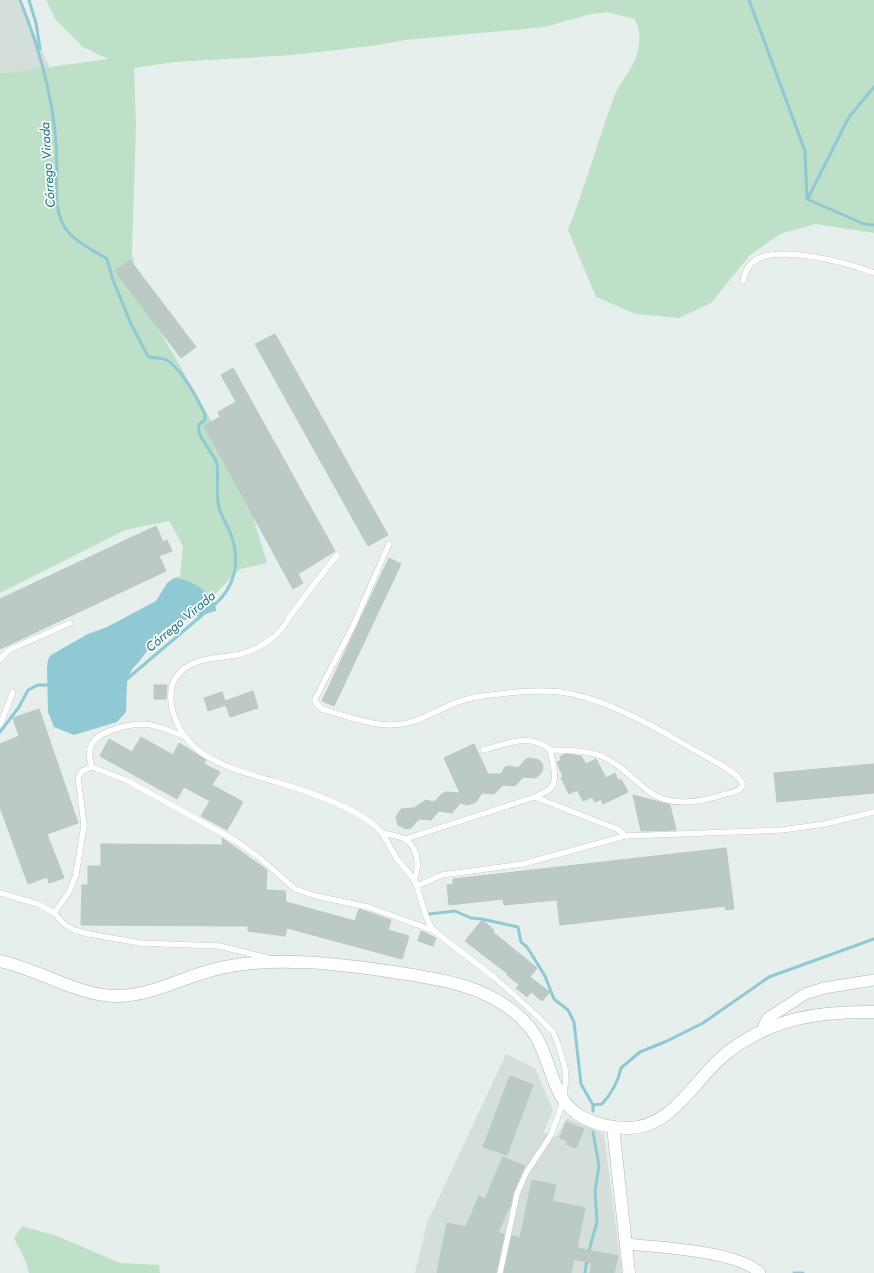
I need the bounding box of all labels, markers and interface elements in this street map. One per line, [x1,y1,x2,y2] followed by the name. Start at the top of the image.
[35,121,60,209] water label: Córrego Virada
[141,586,219,656] water label: Córrego Virada

